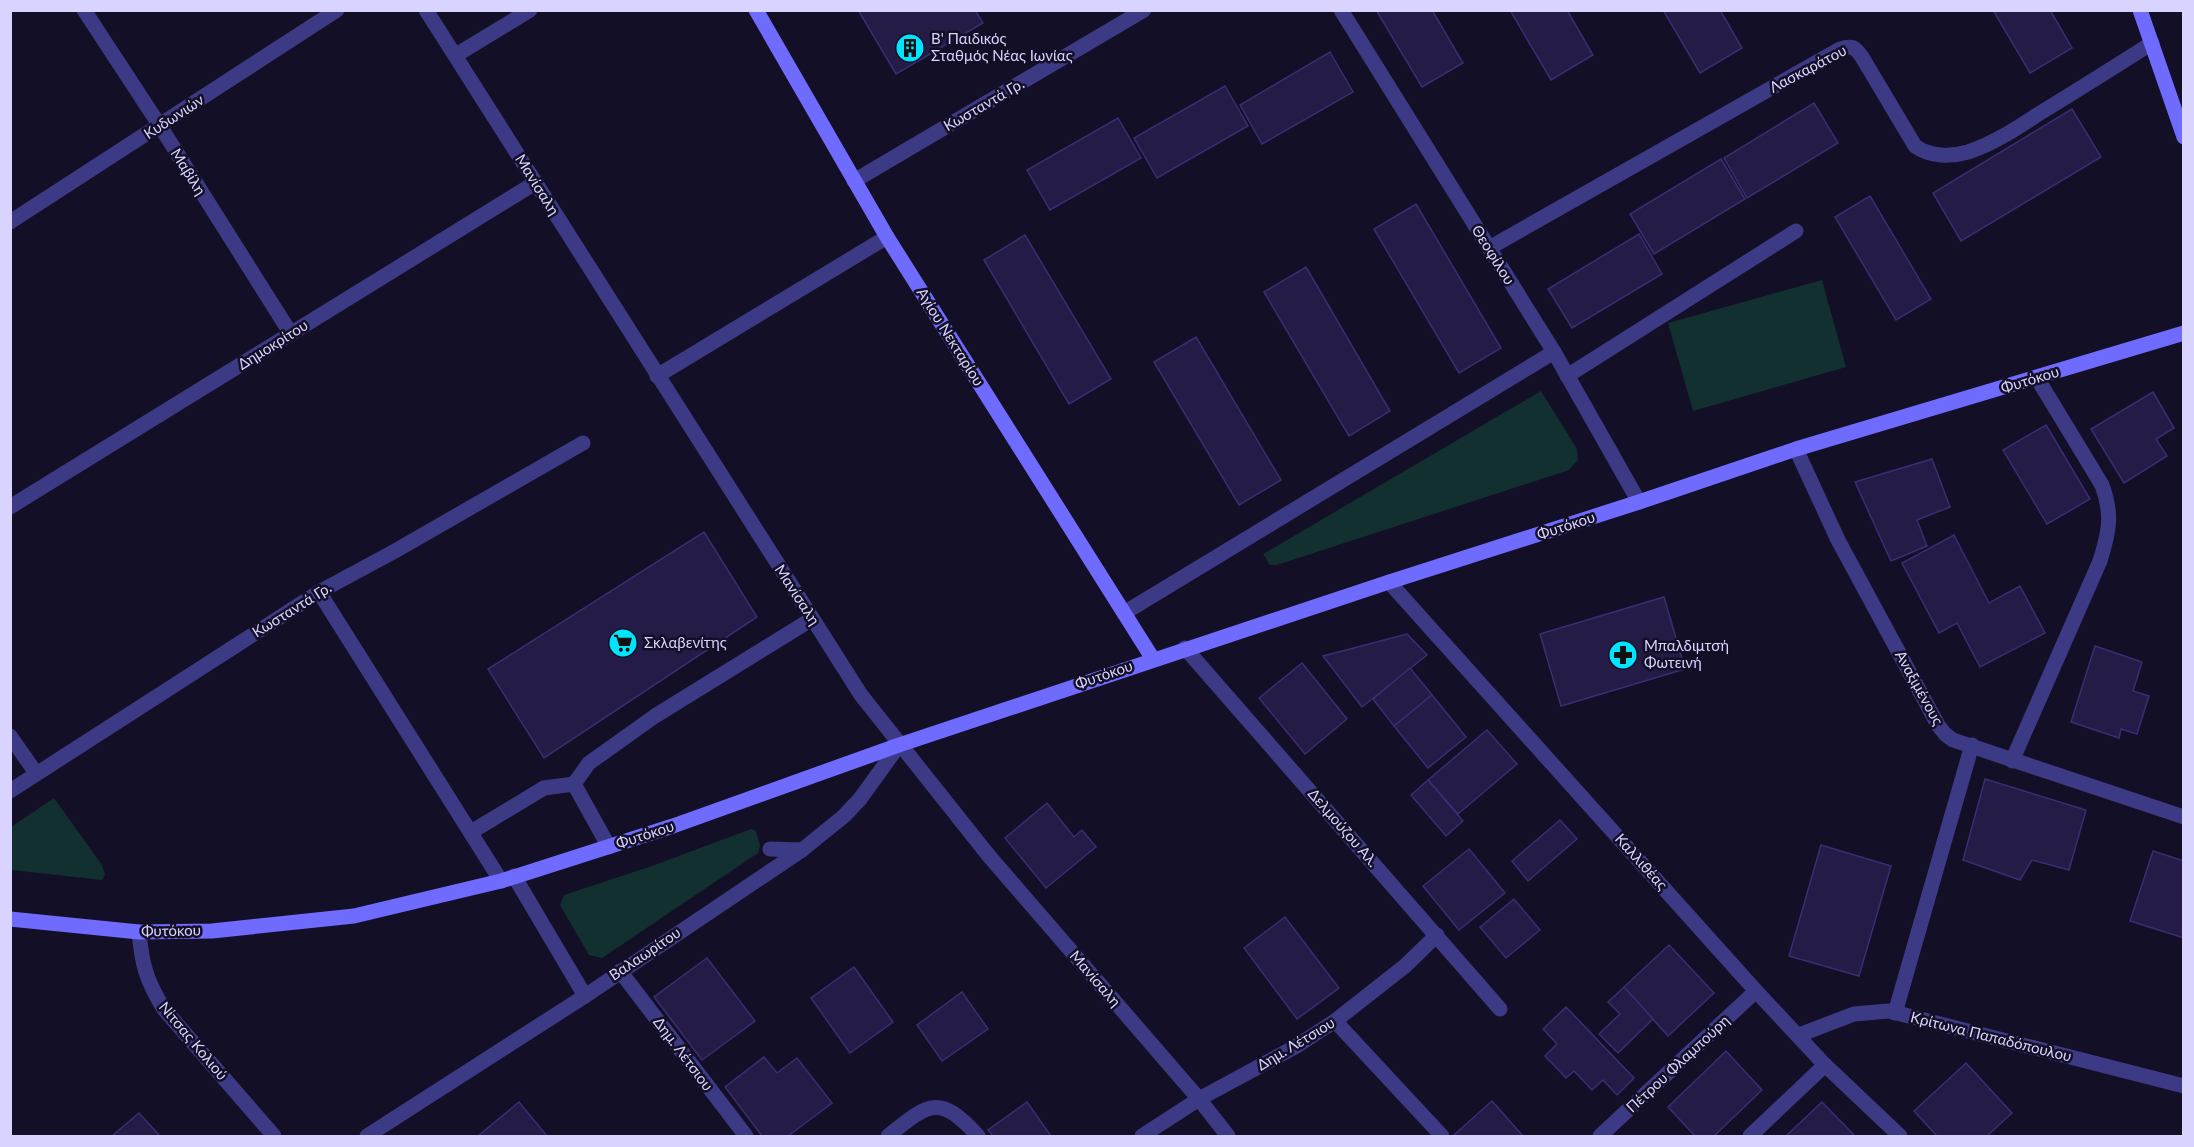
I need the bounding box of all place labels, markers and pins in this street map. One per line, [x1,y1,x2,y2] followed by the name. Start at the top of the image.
[931,29,1073,64] place label: Β' Παιδικός Σταθμός Νέας Ιωνίας
[894,32,926,64] building icon: Β' Παιδικός Σταθμός Νέας Ιωνίας
[607,627,639,659] supermarket icon: Σκλαβενίτης
[644,633,727,651] place label: Σκλαβενίτης
[1644,636,1729,671] place label: Μπαλδιμτσή Φωτεινή
[1607,639,1639,671] pharmacy icon: Μπαλδιμτσή Φωτεινή

